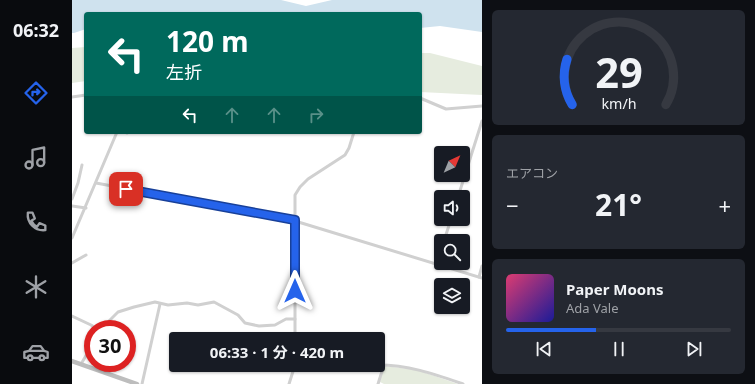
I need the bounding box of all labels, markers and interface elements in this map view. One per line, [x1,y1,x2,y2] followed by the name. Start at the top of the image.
[13,18,59,42] text: 06:32
[166,22,249,60] text: 120 m
[100,28,152,80] icon: left
[595,44,642,100] text: 29
[166,60,202,84] text: 左折
[22,79,50,107] icon: directions
[601,94,636,113] text: km/h
[179,104,201,126] icon: left
[221,104,243,126] icon: ahead
[263,104,285,126] icon: ahead
[305,104,327,126] icon: right
[22,144,50,172] icon: music
[434,146,470,182] north arrow
[434,146,470,314] map controls
[506,164,558,182] text: エアコン
[109,172,143,206] pin
[115,178,137,200] icon: arrive
[595,184,642,225] text: 21°
[434,190,470,226] button: sound
[506,190,519,220] text: −
[718,190,731,220] text: +
[22,208,50,236] icon: phone
[434,234,470,270] button: search
[274,270,316,312] position arrow
[22,273,50,301] icon: climate
[434,278,470,314] button: layers
[566,279,664,299] text: Paper Moons
[566,299,619,317] text: Ada Vale
[84,320,136,372] speed limit sign: 30
[22,338,50,366] icon: car
[533,338,555,360] icon: previous
[608,338,630,360] icon: pause
[683,338,705,360] icon: next
[210,342,344,362] text: 06:33 · 1 分 · 420 m

